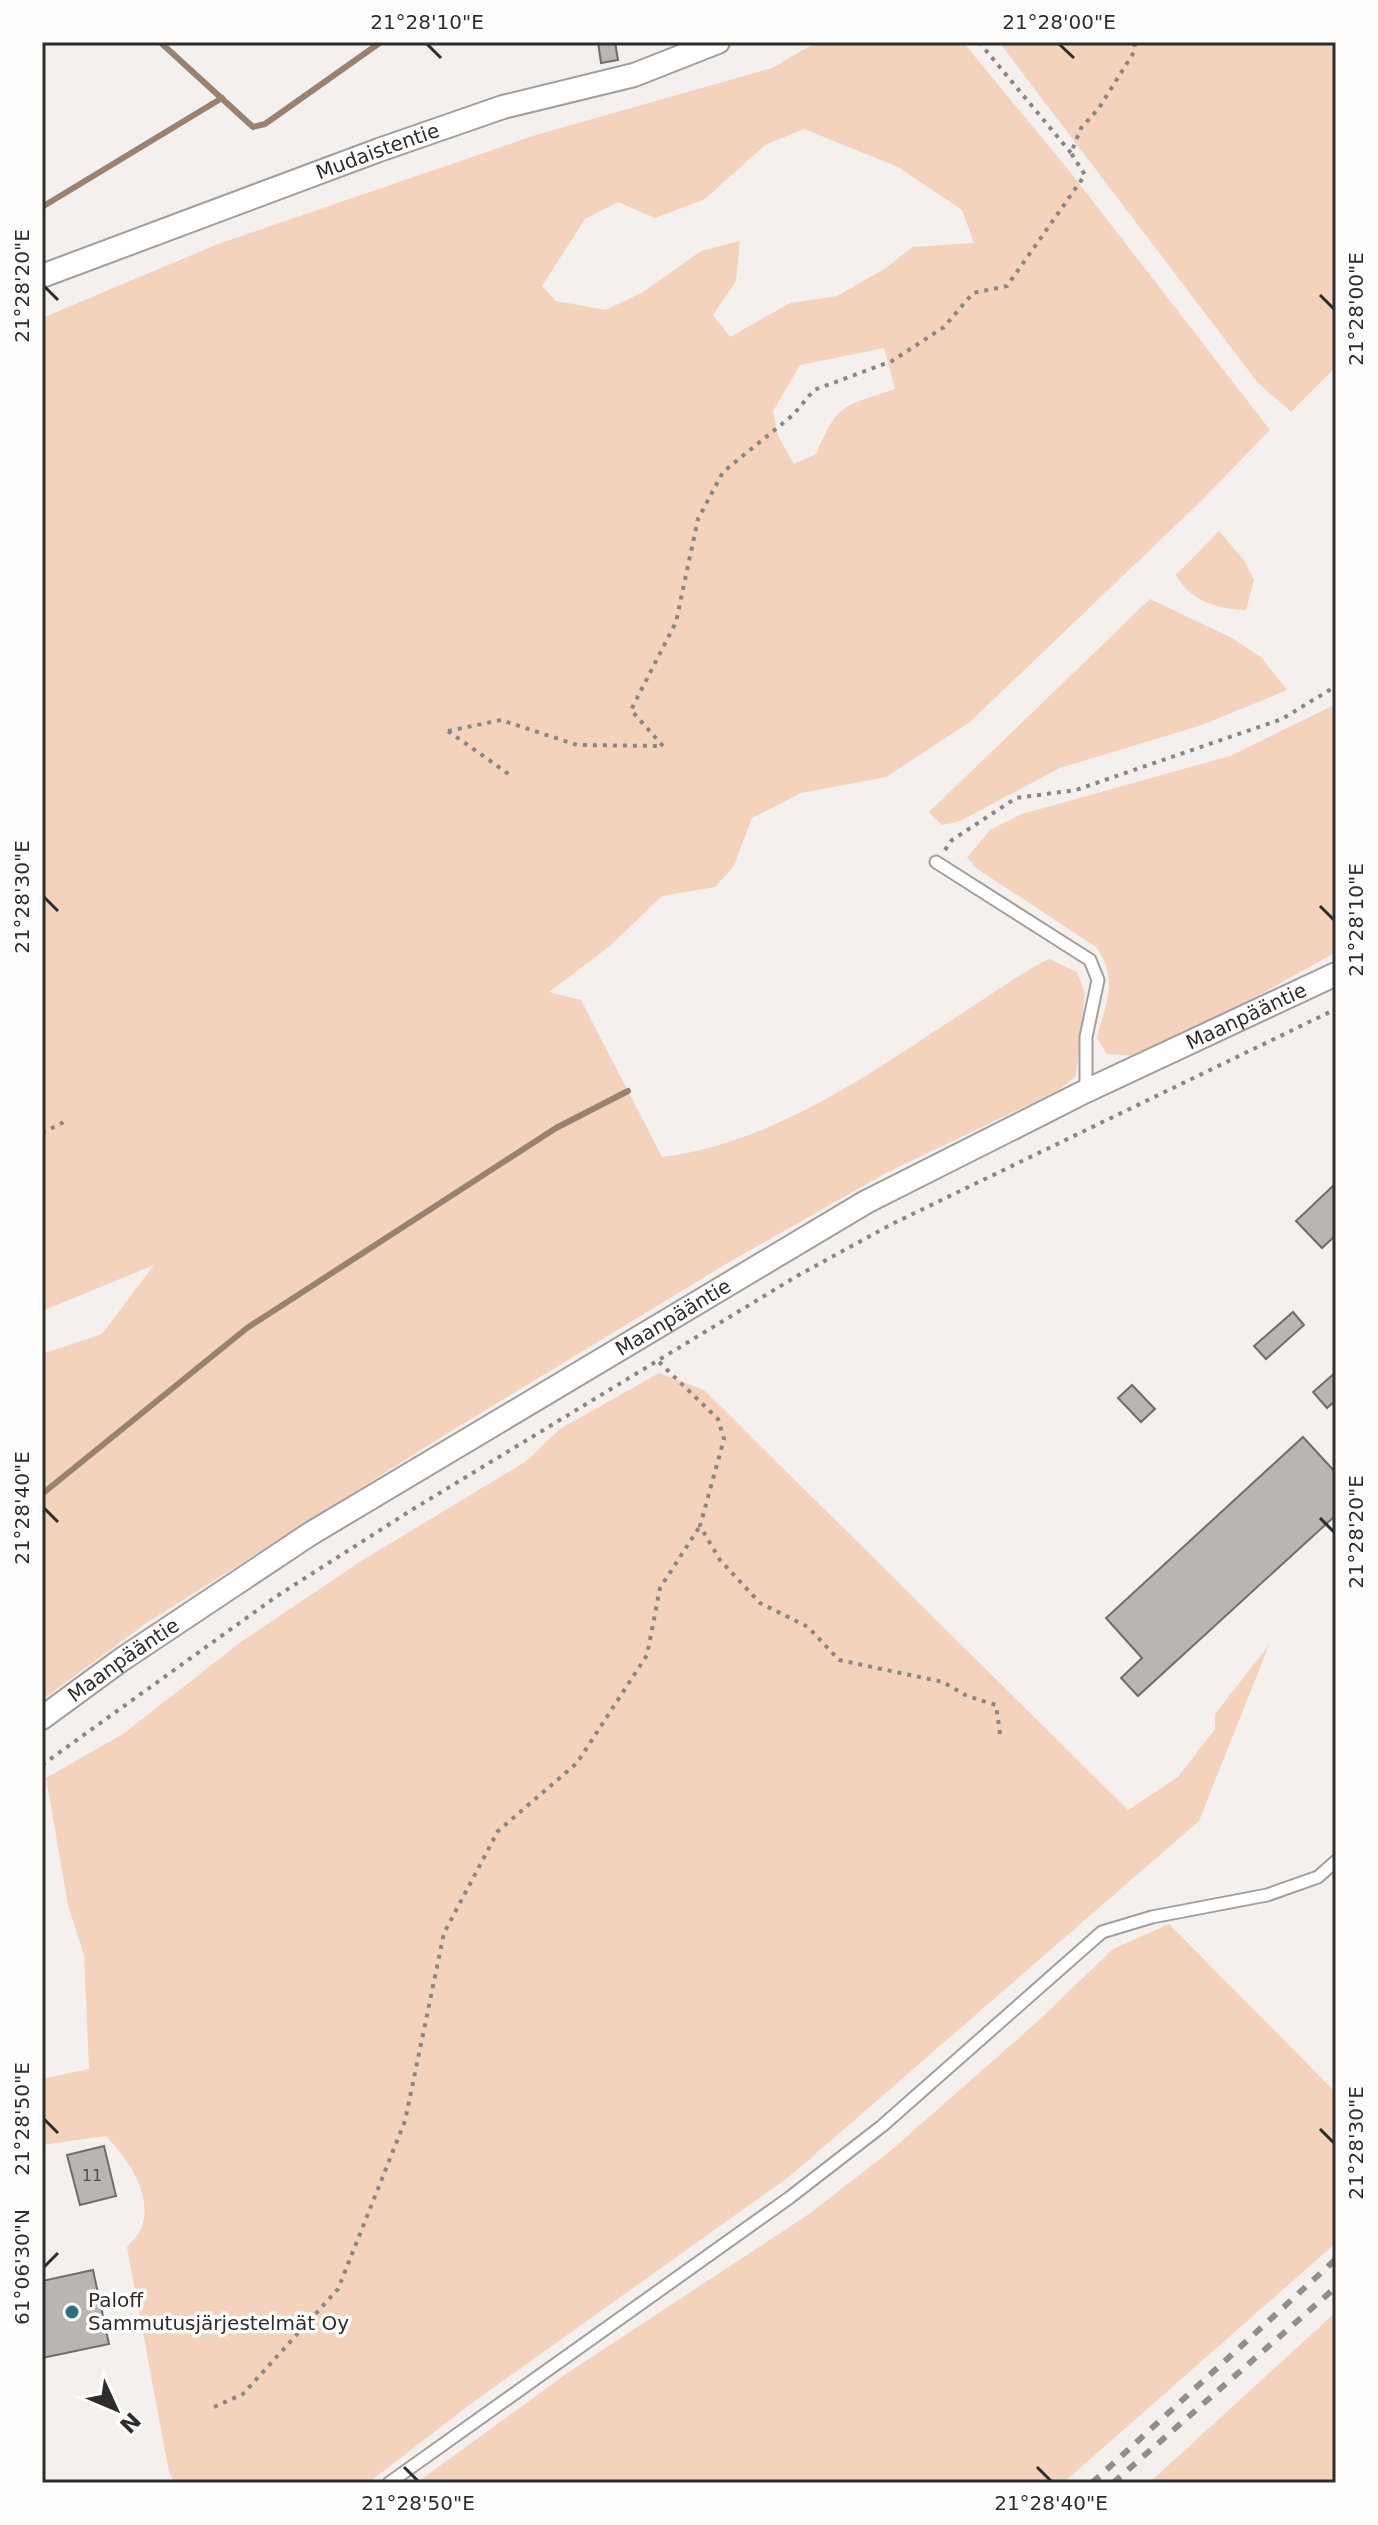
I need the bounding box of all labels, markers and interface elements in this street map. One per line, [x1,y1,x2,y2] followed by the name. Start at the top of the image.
[370,10,484,34] text: 21°28'10"E
[1002,10,1116,34] text: 21°28'00"E
[312,118,442,185] street label: Mudaistentie
[10,229,34,343] text: 21°28'20"E
[1344,252,1368,366] text: 21°28'00"E
[10,840,34,954] text: 21°28'30"E
[1344,863,1368,977] text: 21°28'10"E
[1182,978,1310,1054] street label: Maanpääntie
[611,1274,735,1361] street label: Maanpääntie
[10,1451,34,1565] text: 21°28'40"E
[1344,1475,1368,1589] text: 21°28'20"E
[63,1613,183,1707] street label: Maanpääntie
[10,2062,34,2176] text: 21°28'50"E
[1344,2086,1368,2200] text: 21°28'30"E
[82,2166,102,2185] house number: 11
[10,2209,34,2325] text: 61°06'30"N
[88,2288,349,2335] place label: Paloff Sammutusjärjestelmät Oy
[63,2303,81,2321] marker: Paloff Sammutusjärjestelmät Oy
[76,2369,156,2449] north arrow
[115,2407,145,2438] text: N
[361,2491,475,2515] text: 21°28'50"E
[994,2491,1108,2515] text: 21°28'40"E

